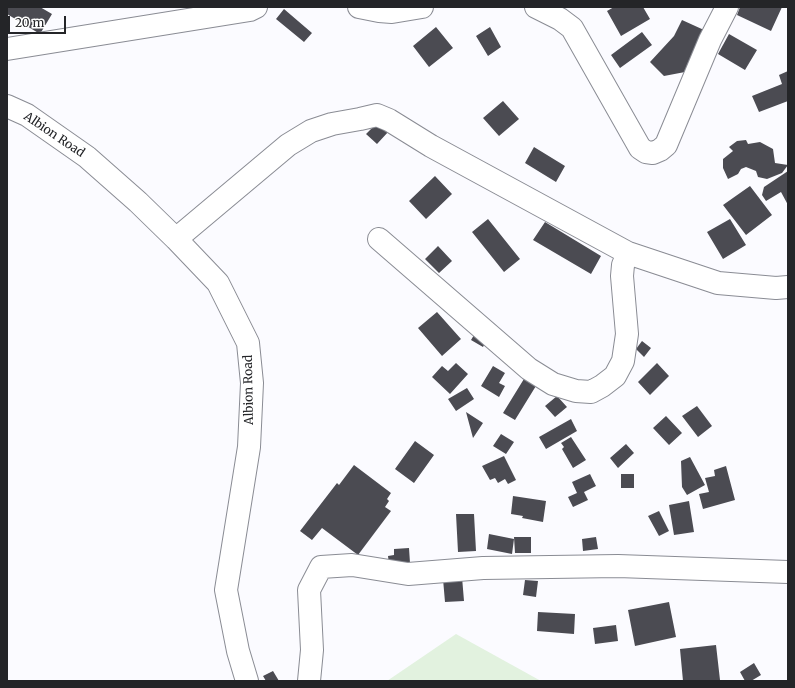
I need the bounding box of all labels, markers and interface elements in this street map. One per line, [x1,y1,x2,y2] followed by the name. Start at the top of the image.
[10,8,68,34] scale bar
[15,15,44,30] text: 20 m
[21,109,87,161] street label: Albion Road
[241,355,257,425] street label: Albion Road

